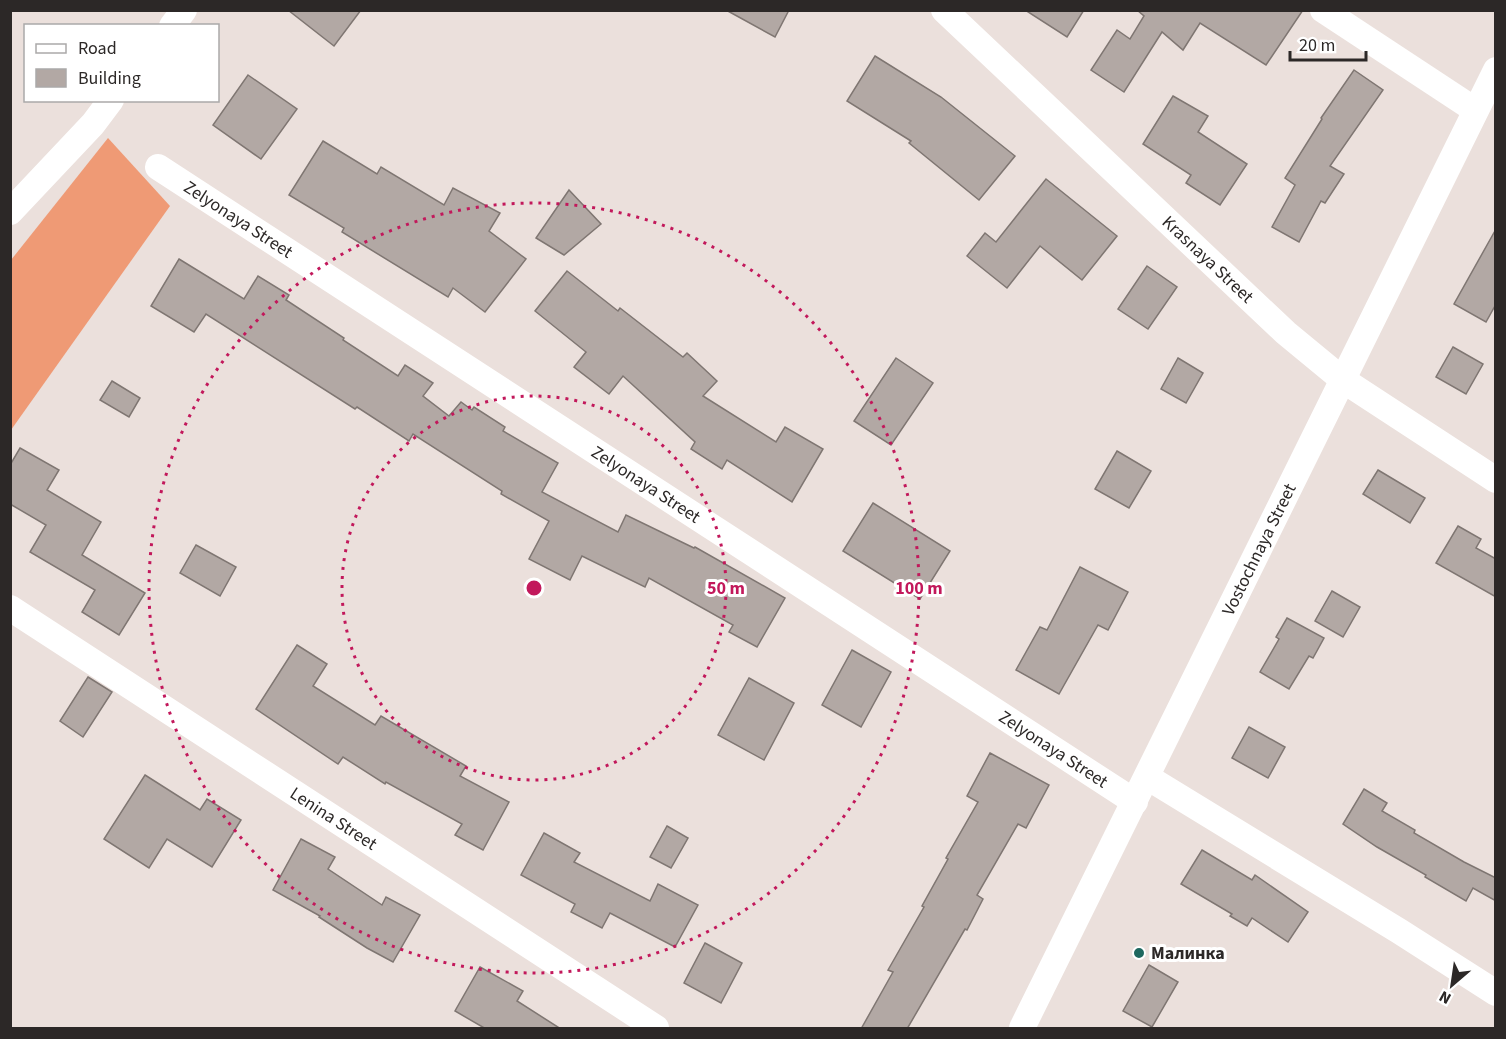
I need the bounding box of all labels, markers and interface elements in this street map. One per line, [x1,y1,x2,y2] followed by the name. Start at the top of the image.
[24,24,219,102] legend
[1290,24,1366,62] scale bar
[1299,33,1335,58] text: 20 m
[78,36,117,61] text: Road
[78,66,141,91] text: Building
[179,175,298,264] street label: Zelyonaya Street
[1156,210,1259,309] street label: Krasnaya Street
[586,440,705,529] street label: Zelyonaya Street
[1216,479,1302,620] street label: Vostochnaya Street
[707,576,745,601] text: 50 m
[895,576,943,601] text: 100 m
[524,578,544,598] centre of rings
[994,705,1113,794] street label: Zelyonaya Street
[285,781,382,856] street label: Lenina Street
[1151,941,1225,966] place label: Малинка
[1132,946,1146,960] marker: Малинка
[1422,955,1482,1015] north arrow
[1435,985,1455,1009] text: N

